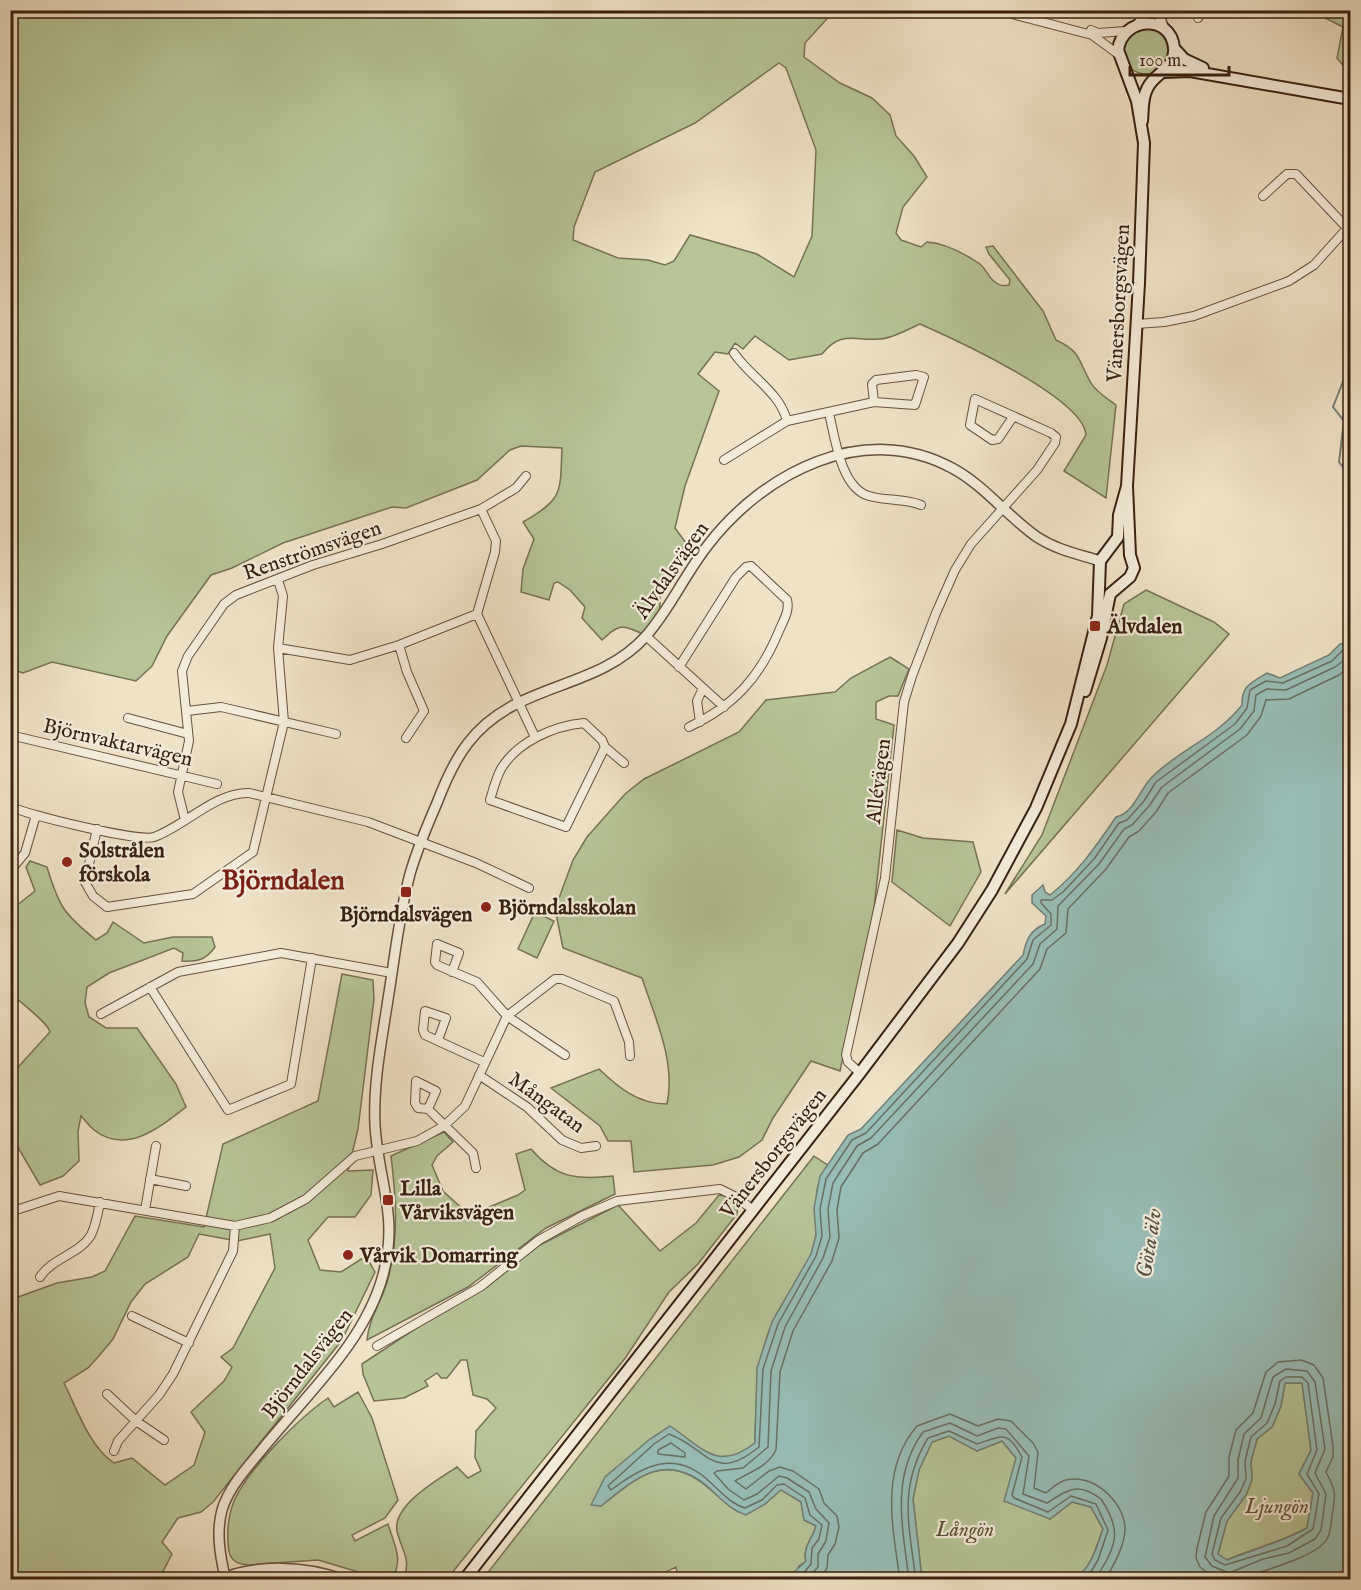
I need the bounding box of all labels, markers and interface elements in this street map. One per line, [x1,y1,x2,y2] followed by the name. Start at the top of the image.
[1130,39,1229,77] scale bar
[1139,50,1181,73] text: 100 m
[1102,223,1137,384] street label: Vänersborgsvägen
[240,515,385,588] street label: Renströmsvägen
[627,516,716,626] street label: Älvdalsvägen
[1106,613,1183,641] place label: Älvdalen
[1088,619,1102,633] marker: Älvdalen
[40,713,195,774] street label: Björnvaktarvägen
[861,737,898,826] street label: Allévägen
[79,838,165,889] place label: Solstrålen förskola
[60,855,74,869] marker: Solstrålen förskola
[221,865,345,899] district label: Björndalen
[399,885,413,899] marker: Björndalsvägen
[498,895,636,922] place label: Björndalsskolan
[479,900,493,914] marker: Björndalsskolan
[340,902,473,929] place label: Björndalsvägen
[503,1066,590,1140] street label: Mångatan
[714,1083,834,1225] street label: Vänersborgsvägen
[399,1176,514,1227] place label: Lilla Vårviksvägen
[381,1193,395,1207] marker: Lilla Vårviksvägen
[1131,1206,1169,1280] water label: Göta älv
[359,1243,519,1270] place label: Vårvik Domarring
[341,1248,355,1262] marker: Vårvik Domarring
[257,1303,360,1425] street label: Björndalsvägen
[1244,1494,1309,1521] park label: Ljungön
[935,1517,994,1544] park label: Långön

